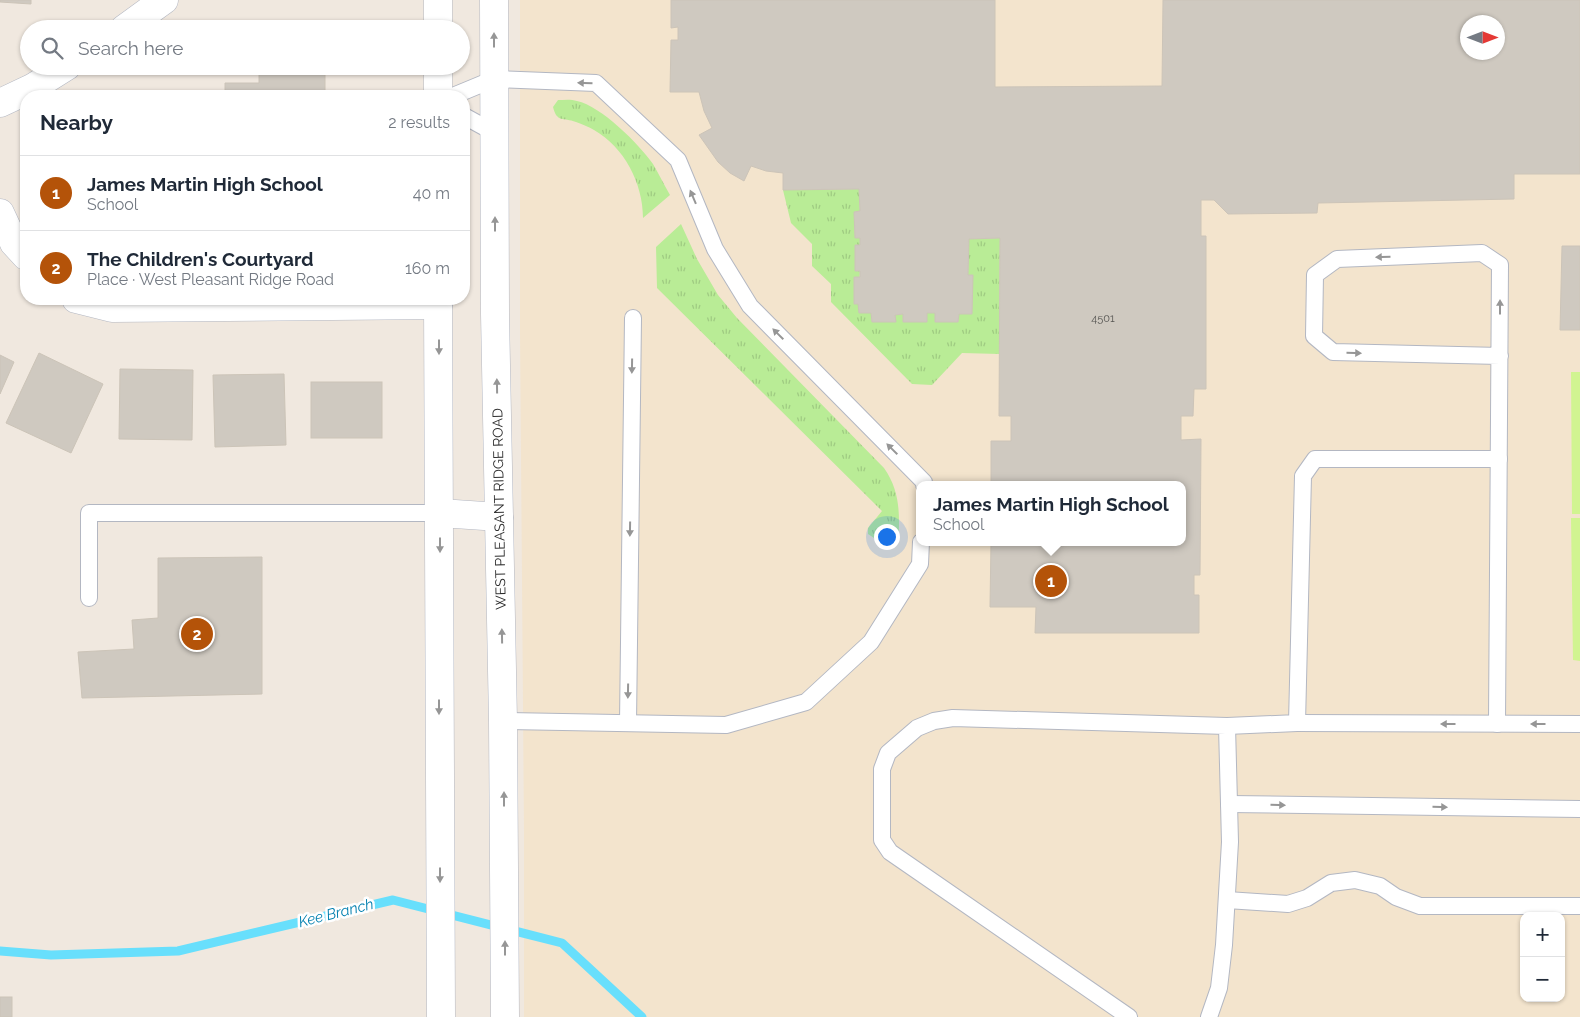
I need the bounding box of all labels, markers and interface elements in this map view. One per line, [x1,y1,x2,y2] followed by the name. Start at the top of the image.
[1460,15,1505,60] north arrow
[20,20,470,75] search box
[490,31,498,47] one-way arrow
[38,34,66,62] icon: search
[78,37,184,59] text: Search here
[577,79,593,87] one-way arrow
[40,110,113,135] text: Nearby
[388,113,450,132] text: 2 results
[87,173,323,195] text: James Martin High School
[52,184,60,203] text: 1
[413,184,450,203] text: 40 m
[689,189,697,204] one-way arrow
[87,195,138,214] text: School
[491,216,499,232] one-way arrow
[87,248,313,270] text: The Children's Courtyard
[1375,254,1391,262] one-way arrow
[51,259,61,278] text: 2
[405,259,450,278] text: 160 m
[87,270,334,289] text: Place · West Pleasant Ridge Road
[1496,299,1504,315] one-way arrow
[1091,312,1115,325] house number: 4501
[772,328,784,340] one-way arrow
[435,340,443,356] one-way arrow
[1346,349,1362,357] one-way arrow
[628,359,636,375] one-way arrow
[492,378,500,394] one-way arrow
[489,408,509,610] street label: WEST PLEASANT RIDGE ROAD
[886,443,898,455] one-way arrow
[916,481,1186,546] popup
[933,493,1169,515] text: James Martin High School
[933,515,984,534] text: School
[626,521,634,537] one-way arrow
[874,524,900,550] your location
[436,537,444,553] one-way arrow
[1035,562,1067,600] pin: 1
[181,615,213,653] pin: 2
[498,628,506,644] one-way arrow
[624,683,632,699] one-way arrow
[435,700,443,716] one-way arrow
[1440,720,1456,728] one-way arrow
[1530,720,1546,728] one-way arrow
[500,790,508,806] one-way arrow
[1270,801,1286,809] one-way arrow
[1432,803,1448,811] one-way arrow
[436,867,444,883] one-way arrow
[297,895,375,931] water label: Kee Branch
[1520,912,1565,1002] map controls
[1520,912,1565,957] button: +
[501,940,509,956] one-way arrow
[1520,957,1565,1002] button: −

